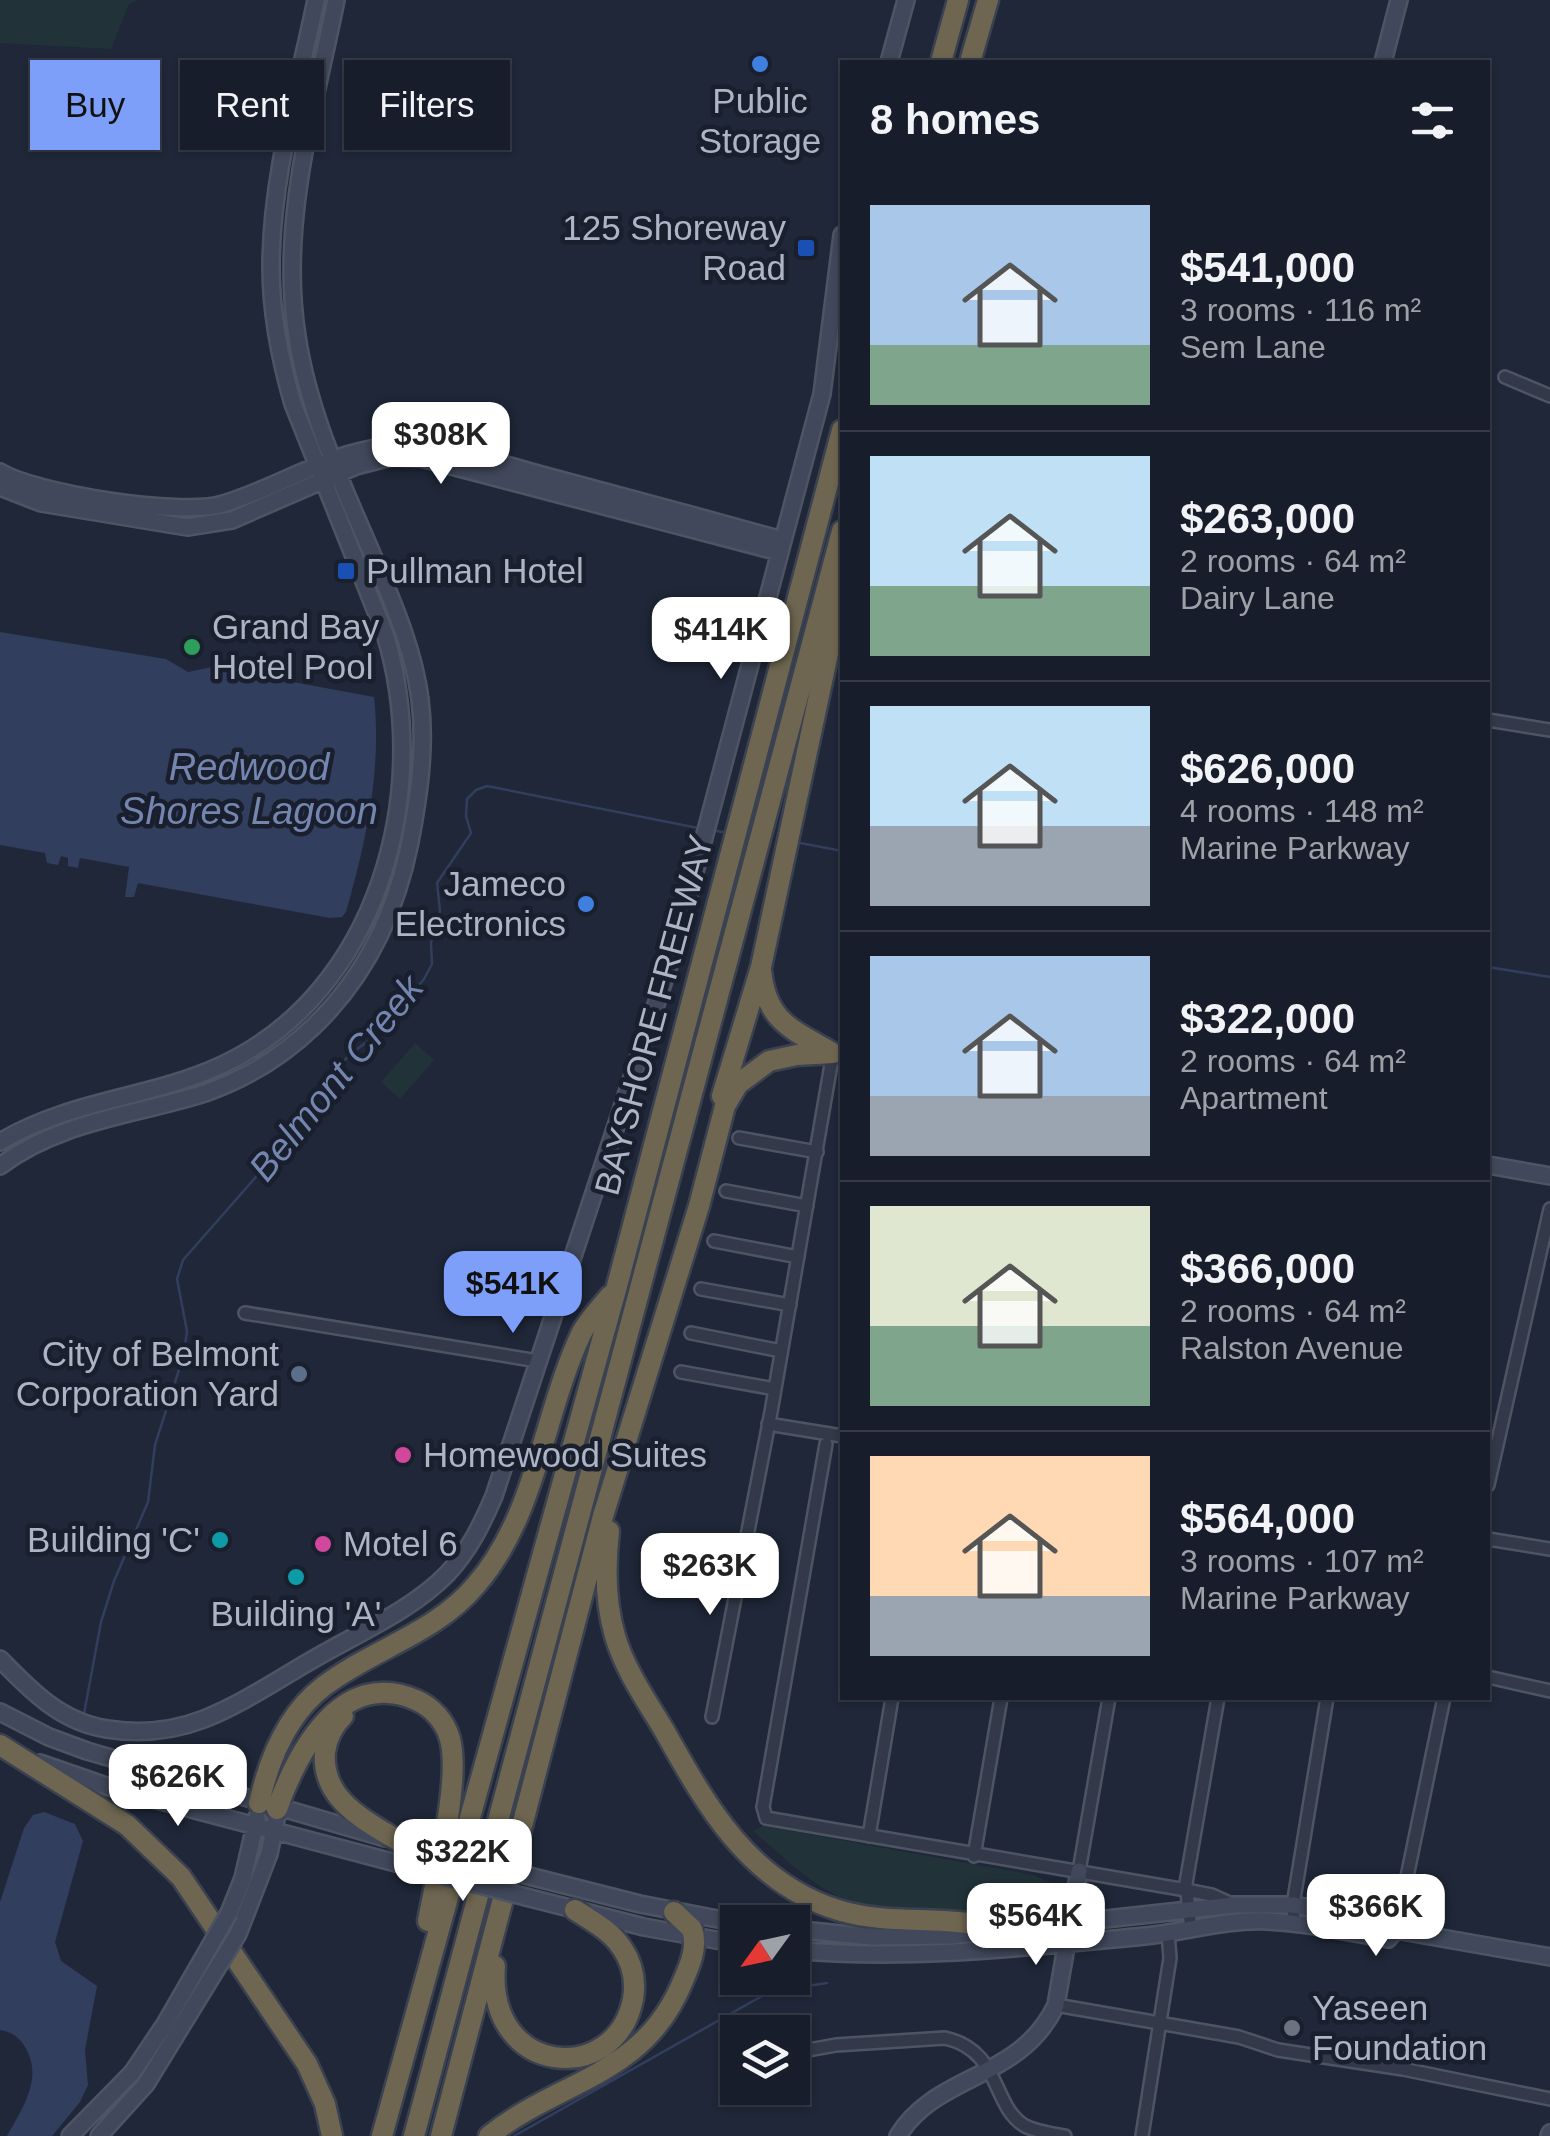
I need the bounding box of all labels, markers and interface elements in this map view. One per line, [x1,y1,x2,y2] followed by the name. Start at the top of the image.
[749,53,771,75] marker: Public Storage
[30,60,160,150] chip: Buy
[180,60,324,150] chip: Rent
[344,60,510,150] chip: Filters
[699,81,821,160] place label: Public Storage
[1405,93,1460,148] icon: filters
[870,96,1040,143] text: 8 homes
[562,208,786,287] place label: 125 Shoreway Road
[795,237,817,259] marker: 125 Shoreway Road
[1180,244,1355,291] text: $541,000
[950,245,1070,365] icon: home
[1180,292,1421,328] text: 3 rooms · 116 m²
[1180,329,1326,365] text: Sem Lane
[371,402,511,487] pin: $308K
[394,416,488,452] text: $308K
[1180,495,1355,542] text: $263,000
[950,496,1070,616] icon: home
[1180,543,1406,579] text: 2 rooms · 64 m²
[366,551,584,590] place label: Pullman Hotel
[335,560,357,582] marker: Pullman Hotel
[1180,580,1335,616] text: Dairy Lane
[651,597,791,682] pin: $414K
[212,607,380,686] place label: Grand Bay Hotel Pool
[674,611,768,647] text: $414K
[181,636,203,658] marker: Grand Bay Hotel Pool
[1180,745,1355,792] text: $626,000
[120,746,378,832] water label: Redwood Shores Lagoon
[950,746,1070,866] icon: home
[1180,793,1424,829] text: 4 rooms · 148 m²
[1180,830,1409,866] text: Marine Parkway
[587,831,720,1199] street label: BAYSHORE FREEWAY
[395,864,566,943] place label: Jameco Electronics
[575,893,597,915] marker: Jameco Electronics
[241,966,433,1189] water label: Belmont Creek
[1180,995,1355,1042] text: $322,000
[950,996,1070,1116] icon: home
[1180,1043,1406,1079] text: 2 rooms · 64 m²
[1180,1080,1328,1116] text: Apartment
[1180,1245,1355,1292] text: $366,000
[950,1246,1070,1366] icon: home
[443,1251,583,1336] pin: $541K
[466,1265,560,1301] text: $541K
[1180,1293,1406,1329] text: 2 rooms · 64 m²
[1180,1330,1404,1366] text: Ralston Avenue
[16,1334,279,1413] place label: City of Belmont Corporation Yard
[288,1363,310,1385] marker: City of Belmont Corporation Yard
[423,1435,707,1474] place label: Homewood Suites
[392,1444,414,1466] marker: Homewood Suites
[1180,1495,1355,1542] text: $564,000
[950,1496,1070,1616] icon: home
[27,1520,200,1559] place label: Building 'C'
[343,1524,458,1563] place label: Motel 6
[209,1529,231,1551] marker: Building 'C'
[312,1533,334,1555] marker: Motel 6
[640,1533,780,1618] pin: $263K
[1180,1543,1424,1579] text: 3 rooms · 107 m²
[663,1547,757,1583] text: $263K
[285,1566,307,1588] marker: Building 'A'
[1180,1580,1409,1616] text: Marine Parkway
[211,1594,381,1633] place label: Building 'A'
[108,1744,248,1829] pin: $626K
[131,1758,225,1794] text: $626K
[393,1819,533,1904] pin: $322K
[416,1833,510,1869] text: $322K
[1306,1874,1446,1959] pin: $366K
[966,1883,1106,1968] pin: $564K
[1329,1888,1423,1924] text: $366K
[989,1897,1083,1933] text: $564K
[720,1905,810,1995] north arrow
[720,1905,810,2105] map controls
[1312,1988,1487,2067] place label: Yaseen Foundation
[720,2015,810,2105] button: layers
[1281,2017,1303,2039] marker: Yaseen Foundation

